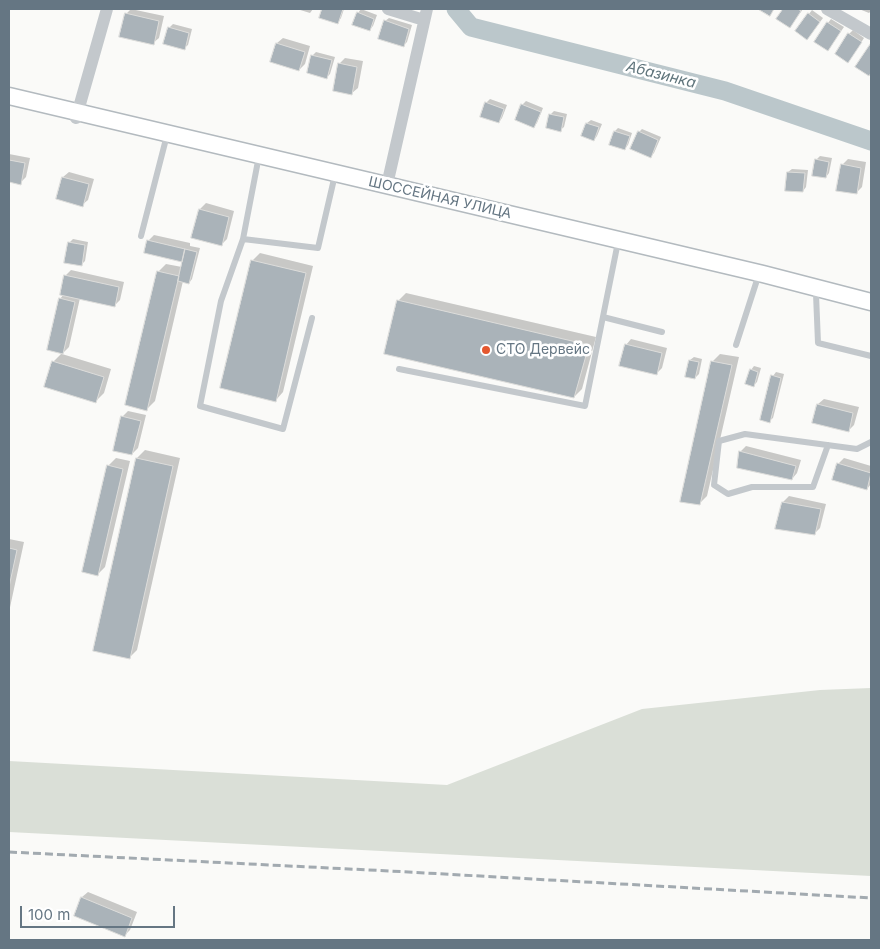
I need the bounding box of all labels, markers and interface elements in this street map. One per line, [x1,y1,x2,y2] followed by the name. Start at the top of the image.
[624,58,698,92] water label: Абазинка
[367,173,513,223] street label: ШОССЕЙНАЯ УЛИЦА
[496,342,590,358] place label: СТО Дервейс
[480,344,492,356] marker: СТО Дервейс
[22,896,178,928] scale bar
[28,905,70,924] text: 100 m

